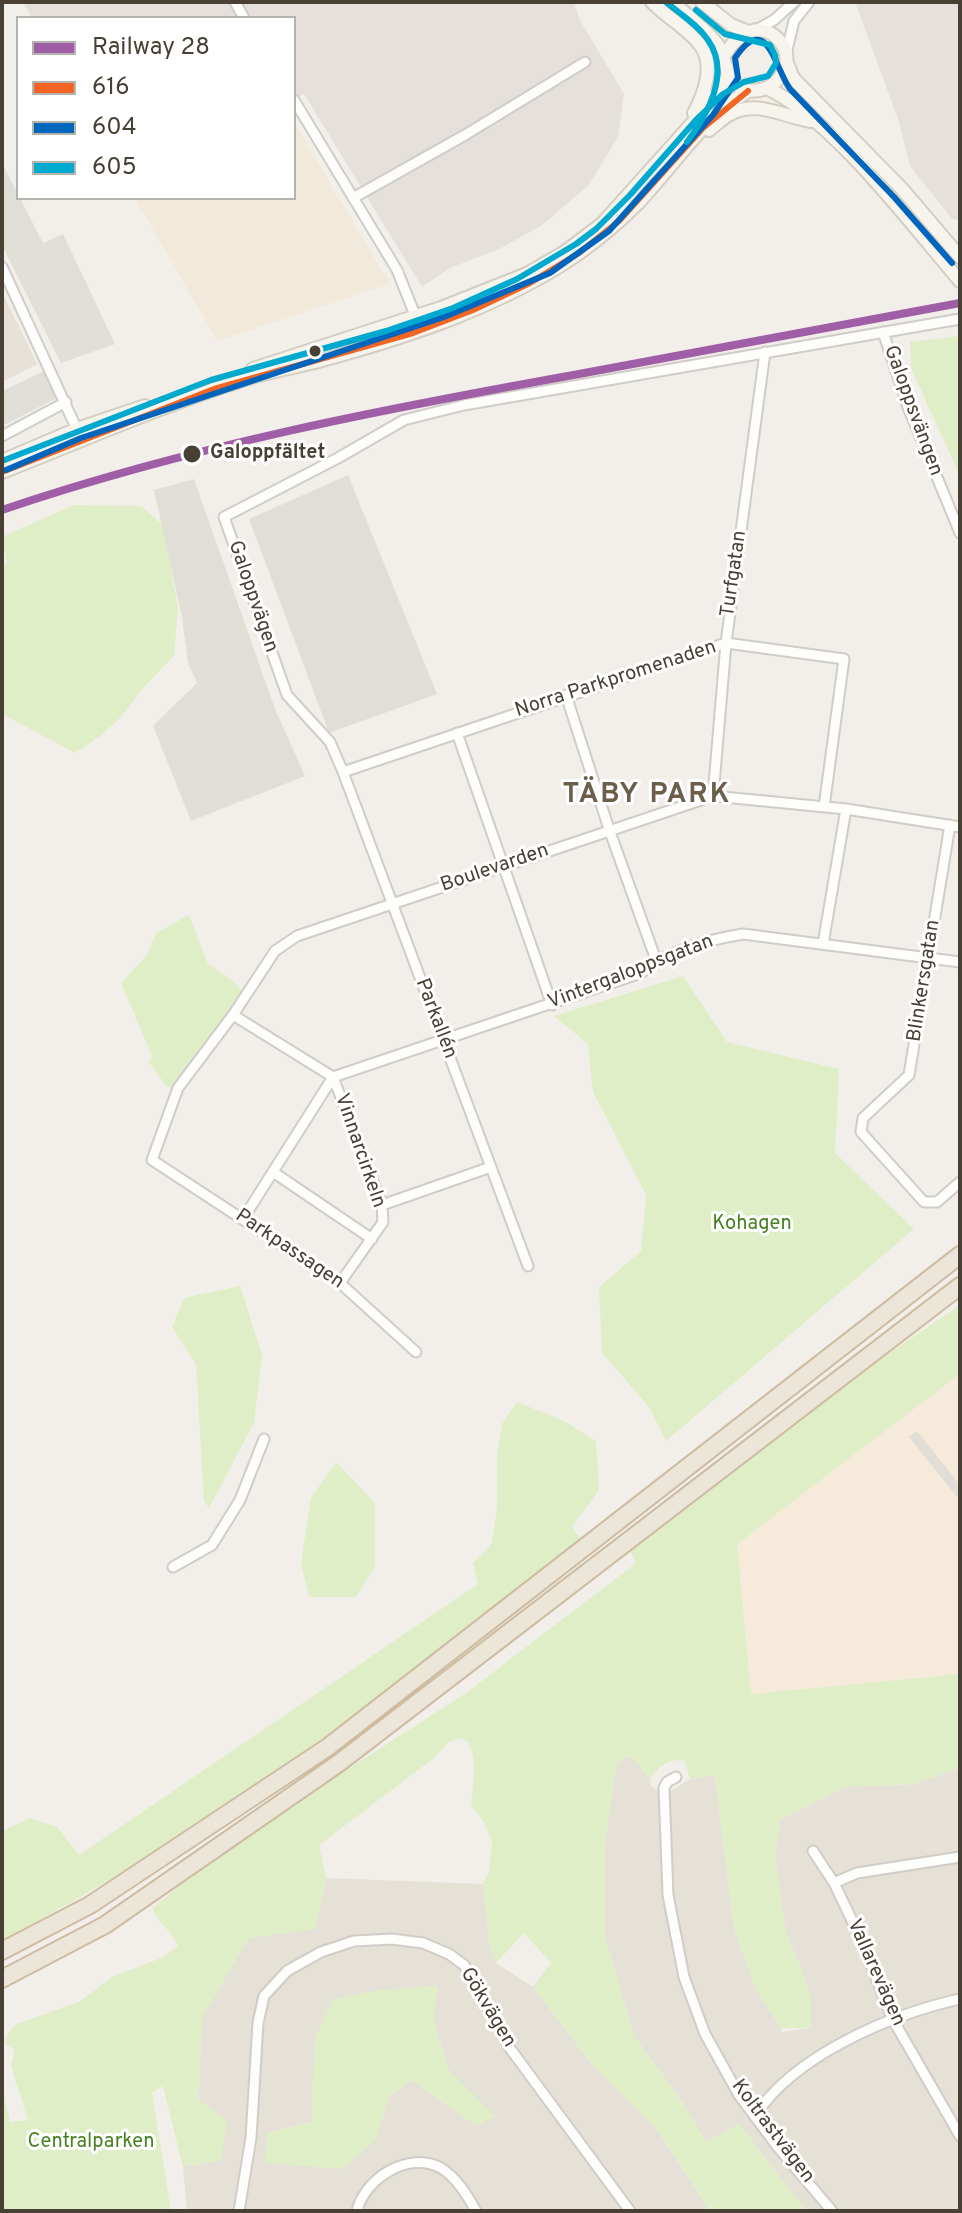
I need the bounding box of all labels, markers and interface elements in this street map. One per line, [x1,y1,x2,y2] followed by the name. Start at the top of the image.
[16,16,296,200] legend
[92,33,210,63] text: Railway 28
[92,73,130,103] text: 616
[92,113,137,143] text: 604
[92,153,137,183] text: 605
[877,342,947,480] street label: Galoppsvängen
[307,343,323,359] unlabelled marker
[210,442,325,466] place label: Galoppfältet
[181,443,203,465] marker: Galoppfältet
[717,529,753,619] street label: Turfgatan
[222,538,282,656] street label: Galoppvägen
[512,636,720,724] street label: Norra Parkpromenaden
[563,779,731,813] district label: TÄBY PARK
[438,839,552,899] street label: Boulevarden
[903,918,947,1044] street label: Blinkersgatan
[545,930,717,1016] street label: Vintergaloppsgatan
[409,976,461,1062] street label: Parkallén
[328,1091,390,1211] street label: Vinnarcirkeln
[230,1205,348,1295] street label: Parkpassagen
[712,1213,792,1237] park label: Kohagen
[841,1916,909,2030] street label: Vallarevägen
[454,1964,520,2052] street label: Gökvägen
[725,2075,819,2189] street label: Koltrastvägen
[27,2131,155,2155] park label: Centralparken

